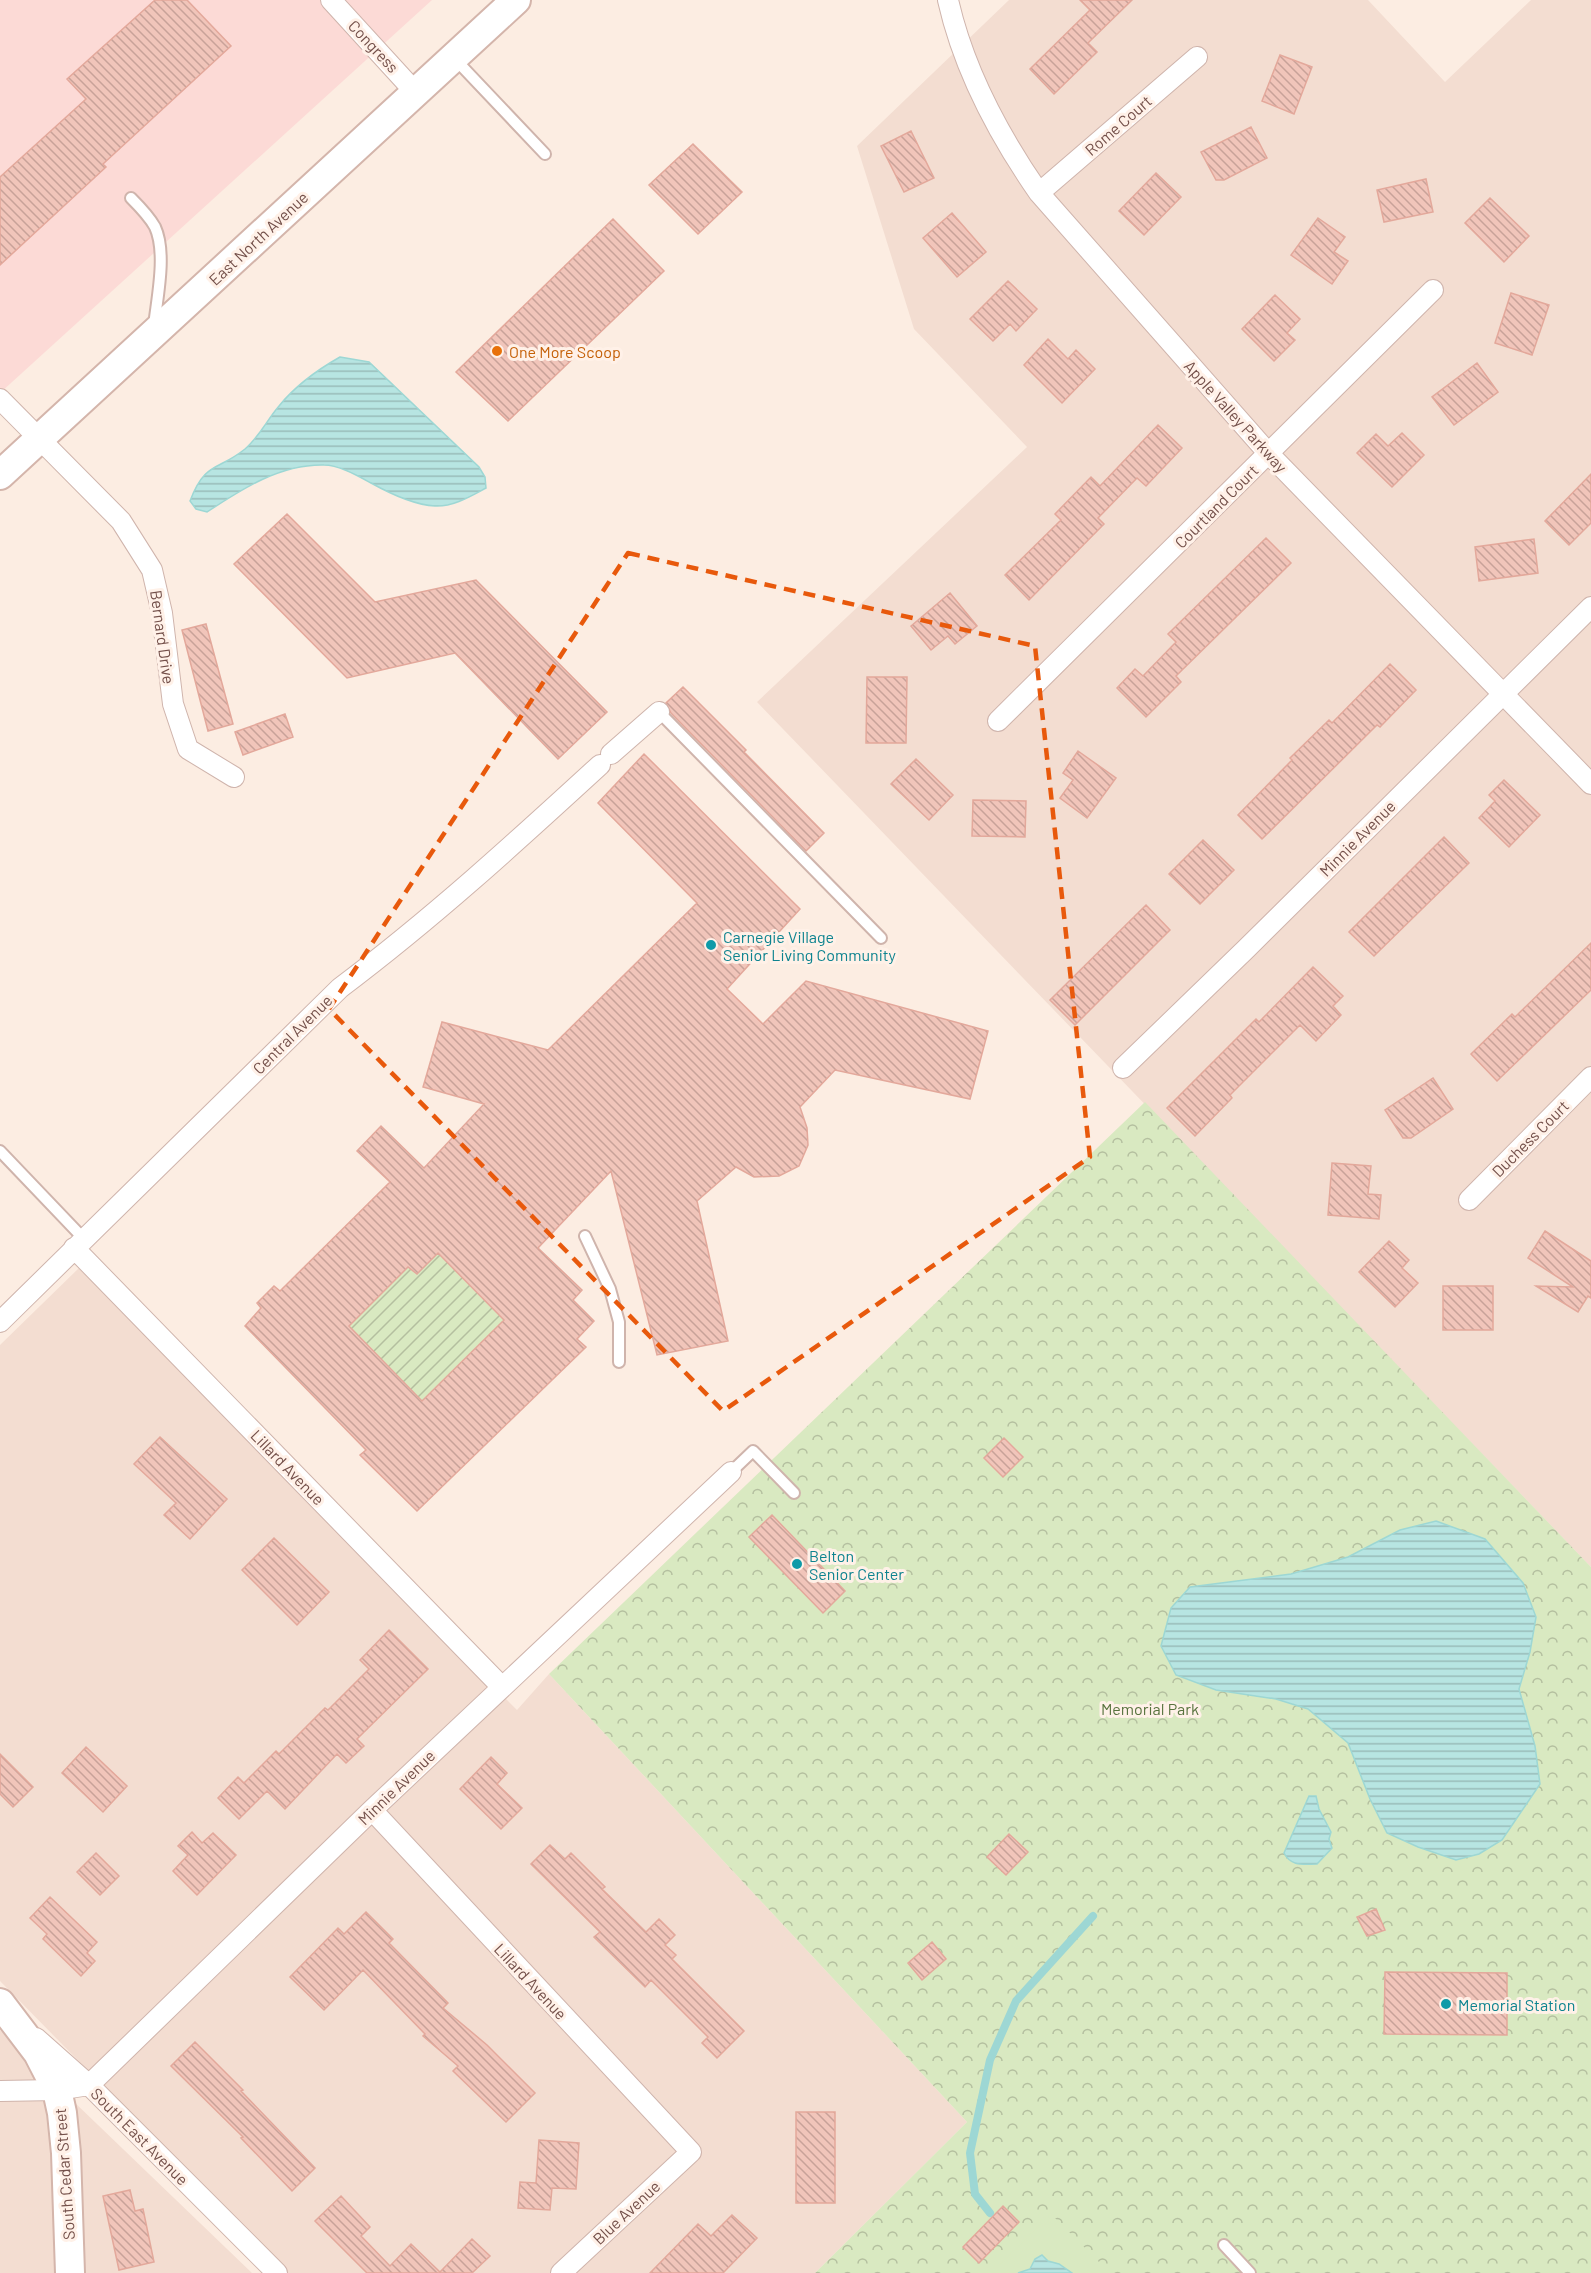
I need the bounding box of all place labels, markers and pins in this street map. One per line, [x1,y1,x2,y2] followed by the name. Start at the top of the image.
[509,342,621,361] place label: One More Scoop
[490,344,504,358] marker: One More Scoop
[723,927,897,964] place label: Carnegie Village Senior Living Community
[704,938,718,952] marker: Carnegie Village Senior Living Community
[809,1546,904,1583] place label: Belton Senior Center
[790,1557,804,1571] marker: Belton Senior Center
[1458,1995,1575,2014] place label: Memorial Station
[1439,1997,1453,2011] marker: Memorial Station

